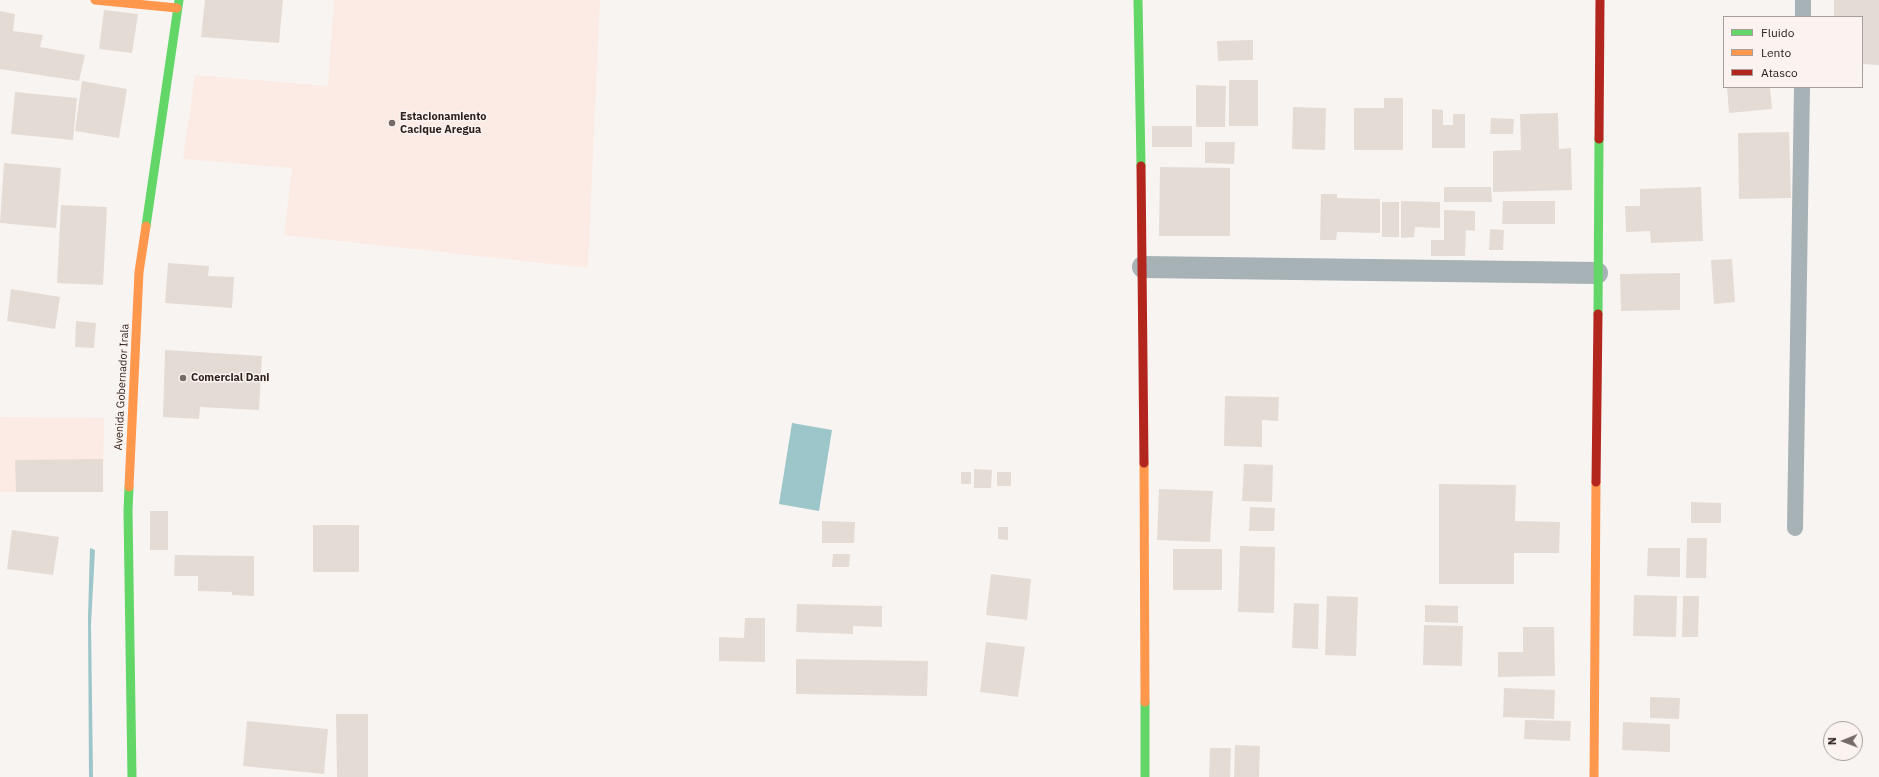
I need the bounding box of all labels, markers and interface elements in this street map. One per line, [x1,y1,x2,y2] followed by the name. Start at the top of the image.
[1723,16,1863,88] legend
[1761,25,1794,40] text: Fluido
[1761,45,1791,60] text: Lento
[1761,65,1798,80] text: Atasco
[400,110,487,136] place label: Estacionamiento Cacique Aregua
[387,118,397,128] marker: Estacionamiento Cacique Aregua
[112,323,132,451] street label: Avenida Gobernador Irala
[191,371,269,385] place label: Comercial Dani
[178,373,188,383] marker: Comercial Dani
[1823,721,1863,761] north arrow
[1825,737,1839,745] text: N

